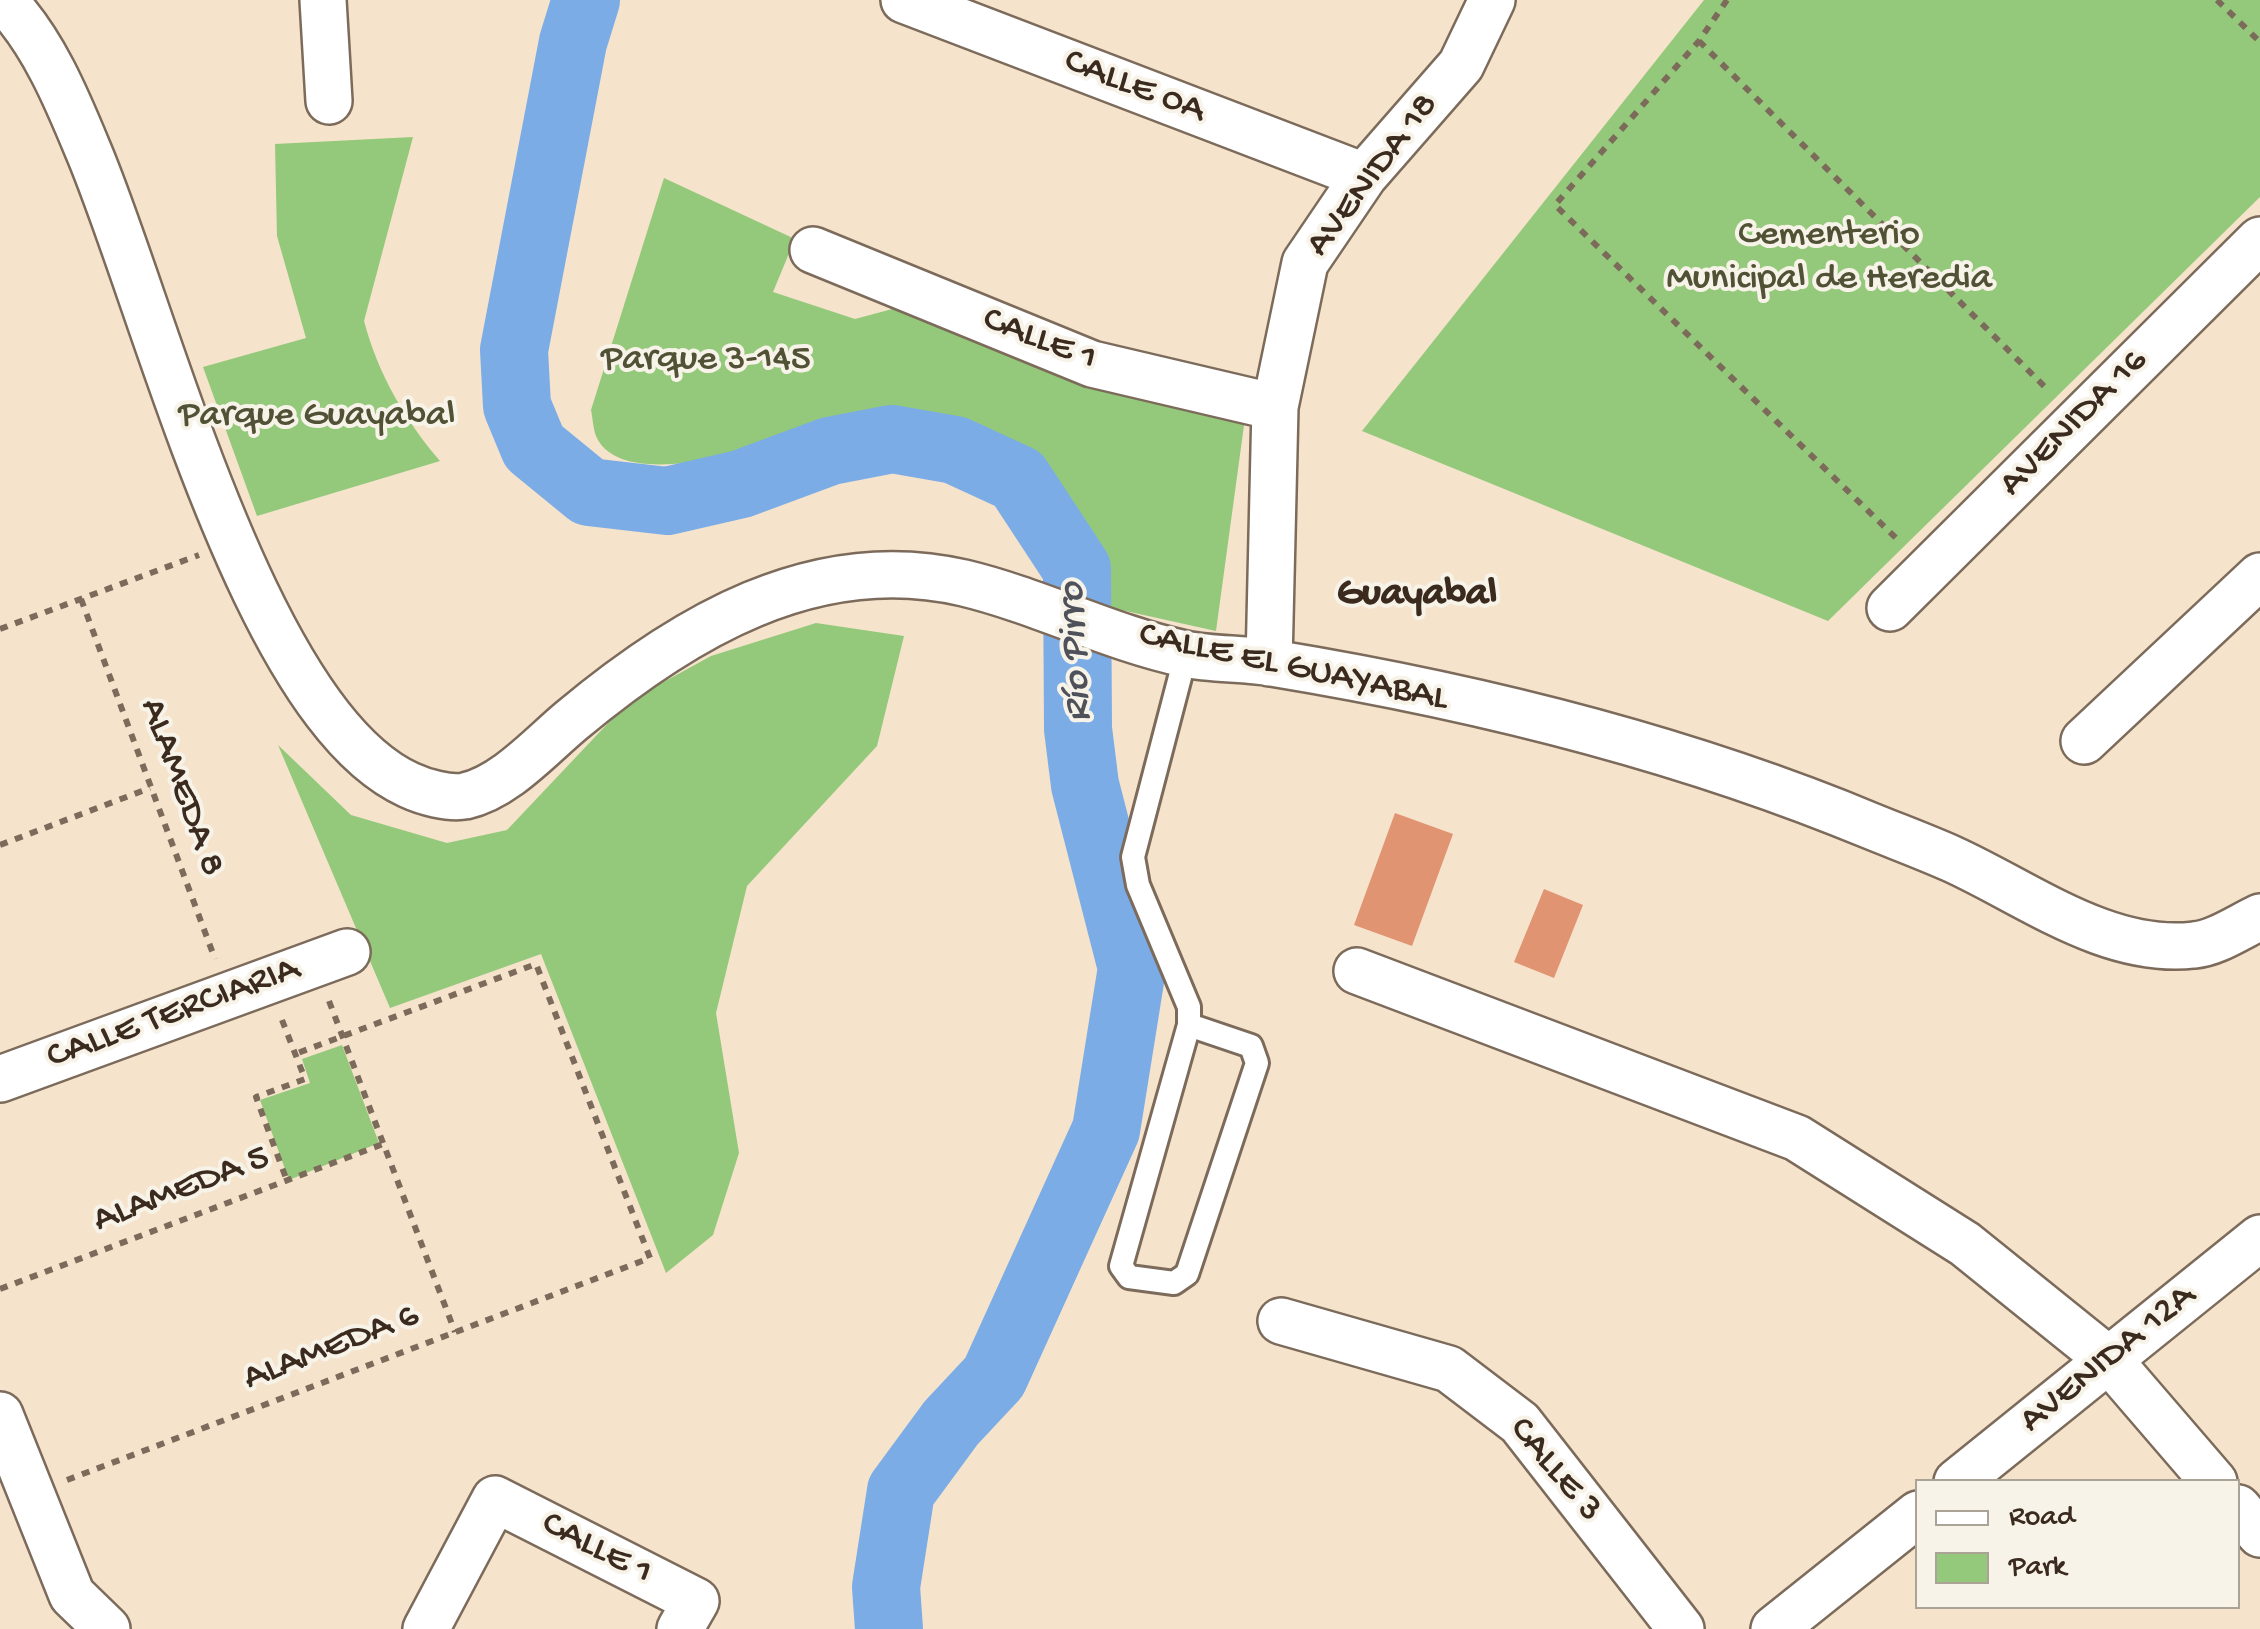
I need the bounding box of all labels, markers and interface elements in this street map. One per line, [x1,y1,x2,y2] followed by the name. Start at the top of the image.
[1057,40,1211,136] street label: CALLE 0A
[1298,85,1450,267] street label: AVENIDA 18
[1666,213,1992,302] park label: Cementerio Municipal de Heredia
[975,298,1103,384] street label: CALLE 1
[601,338,811,384] park label: Parque 3-145
[1991,340,2159,508] street label: AVENIDA 16
[179,394,455,440] park label: Parque Guayabal
[1337,572,1497,620] district label: Guayabal
[1050,581,1106,723] water label: Río Pirro
[1135,614,1451,724] street label: CALLE EL GUAYABAL
[127,693,233,883] street label: ALAMEDA 8
[42,948,306,1082] street label: CALLE TERCIARIA
[87,1137,277,1245] street label: ALAMEDA 5
[2012,1275,2206,1445] street label: AVENIDA 12A
[238,1295,426,1403] street label: ALAMEDA 6
[1497,1409,1611,1533] street label: CALLE 3
[1915,1479,2240,1609] legend
[2009,1501,2075,1536] text: Road
[533,1503,659,1597] street label: CALLE 1
[2009,1551,2066,1586] text: Park

